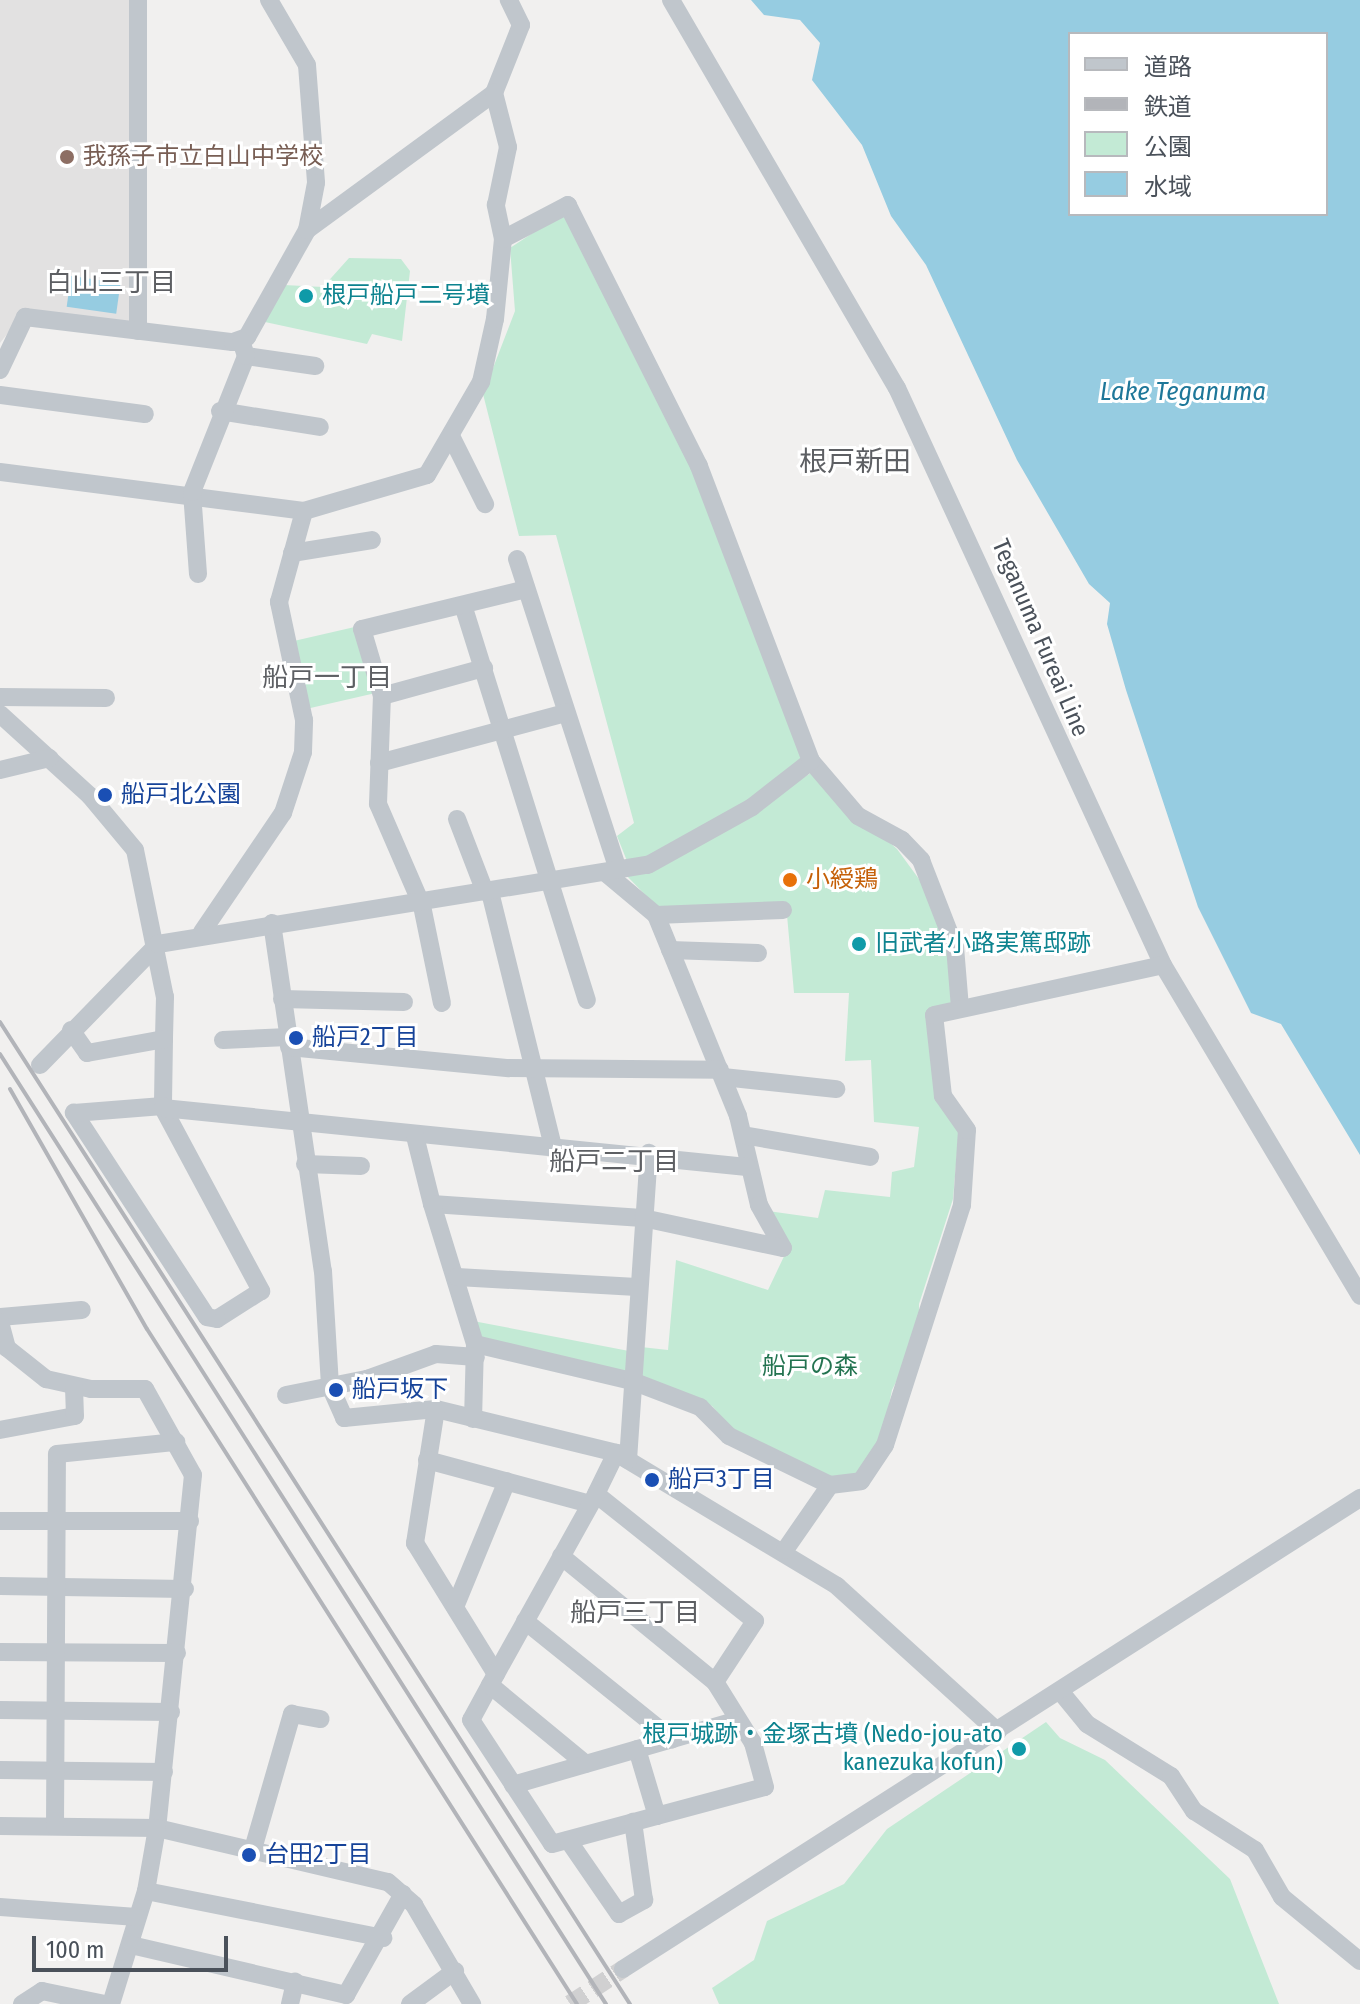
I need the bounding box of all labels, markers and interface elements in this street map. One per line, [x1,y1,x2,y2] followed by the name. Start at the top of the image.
[1068,32,1328,216] legend
[1144,53,1192,81] text: 道路
[1144,93,1192,121] text: 鉄道
[1144,133,1192,161] text: 公園
[83,143,323,171] place label: 我孫子市立白山中学校
[58,148,76,166] marker: 我孫子市立白山中学校
[1144,173,1192,201] text: 水域
[46,267,176,299] district label: 白山三丁目
[322,282,490,310] place label: 根戸船戸二号墳
[297,287,315,305] marker: 根戸船戸二号墳
[1100,376,1266,408] water label: Lake Teganuma
[799,445,911,479] district label: 根戸新田
[985,535,1095,741] street label: Teganuma Fureai Line
[262,662,392,694] district label: 船戸一丁目
[121,781,241,809] place label: 船戸北公園
[96,786,114,804] marker: 船戸北公園
[806,866,878,894] place label: 小綬鶏
[781,871,799,889] marker: 小綬鶏
[875,930,1091,958] place label: 旧武者小路実篤邸跡
[850,935,868,953] marker: 旧武者小路実篤邸跡
[312,1024,419,1052] place label: 船戸2丁目
[287,1029,305,1047] marker: 船戸2丁目
[549,1146,679,1178] district label: 船戸二丁目
[762,1353,858,1381] park label: 船戸の森
[352,1376,448,1404] place label: 船戸坂下
[327,1381,345,1399] marker: 船戸坂下
[668,1466,775,1494] place label: 船戸3丁目
[643,1471,661,1489] marker: 船戸3丁目
[570,1597,700,1629] district label: 船戸三丁目
[642,1721,1003,1777] place label: 根戸城跡・金塚古墳 (Nedo-jou-ato kanezuka kofun)
[1010,1740,1028,1758] marker: 根戸城跡・金塚古墳 (Nedo-jou-ato kanezuka kofun)
[265,1841,372,1869] place label: 台田2丁目
[240,1846,258,1864] marker: 台田2丁目
[36,1920,232,1970] scale bar
[46,1936,104,1964] text: 100 m

